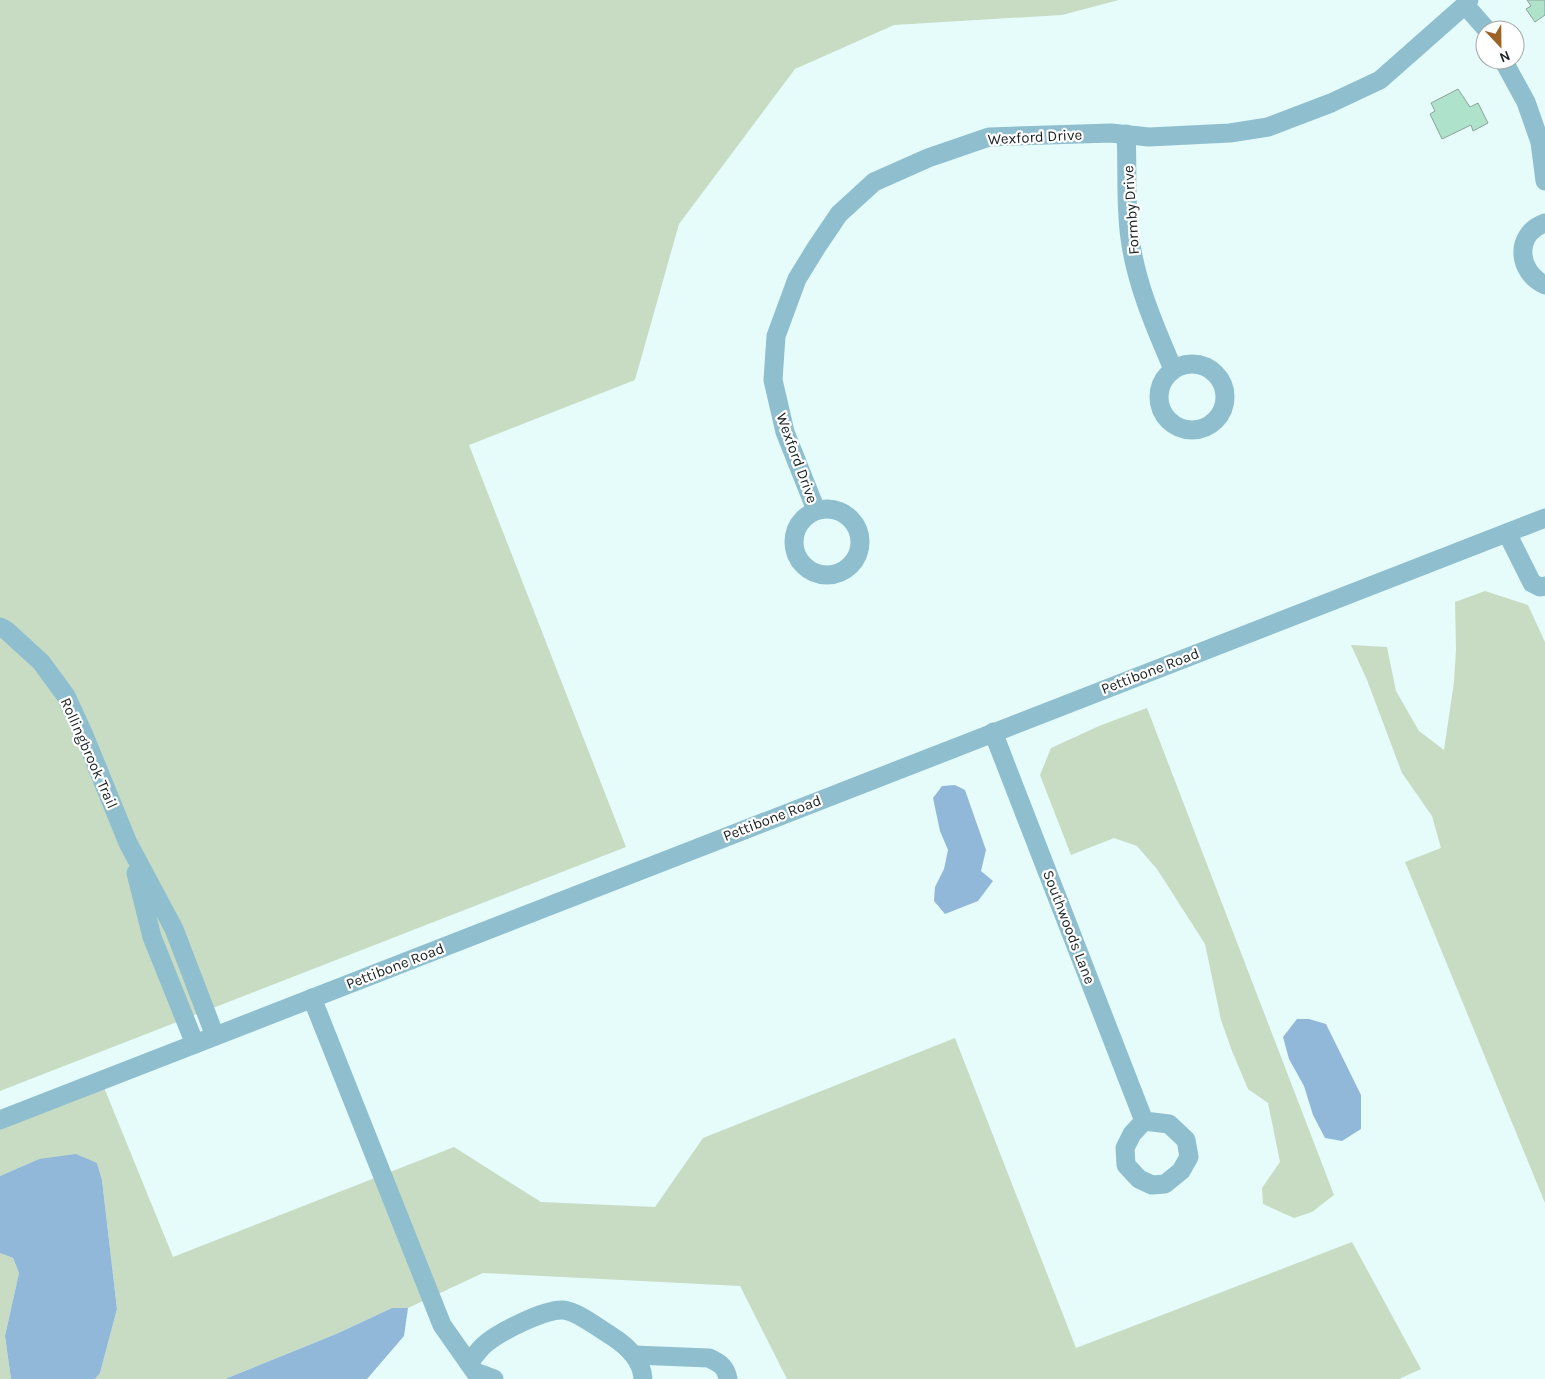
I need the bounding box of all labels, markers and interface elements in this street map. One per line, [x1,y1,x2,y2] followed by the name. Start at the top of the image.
[1475,20,1525,70] north arrow
[1497,47,1513,66] text: N
[987,126,1083,148] street label: Wexford Drive
[1119,165,1143,255] street label: Formby Drive
[772,410,822,506] street label: Wexford Drive
[1098,644,1202,698] street label: Pettibone Road
[57,695,121,811] street label: Rollingbrook Trail
[720,791,824,845] street label: Pettibone Road
[1039,867,1099,987] street label: Southwoods Lane
[343,939,447,993] street label: Pettibone Road

